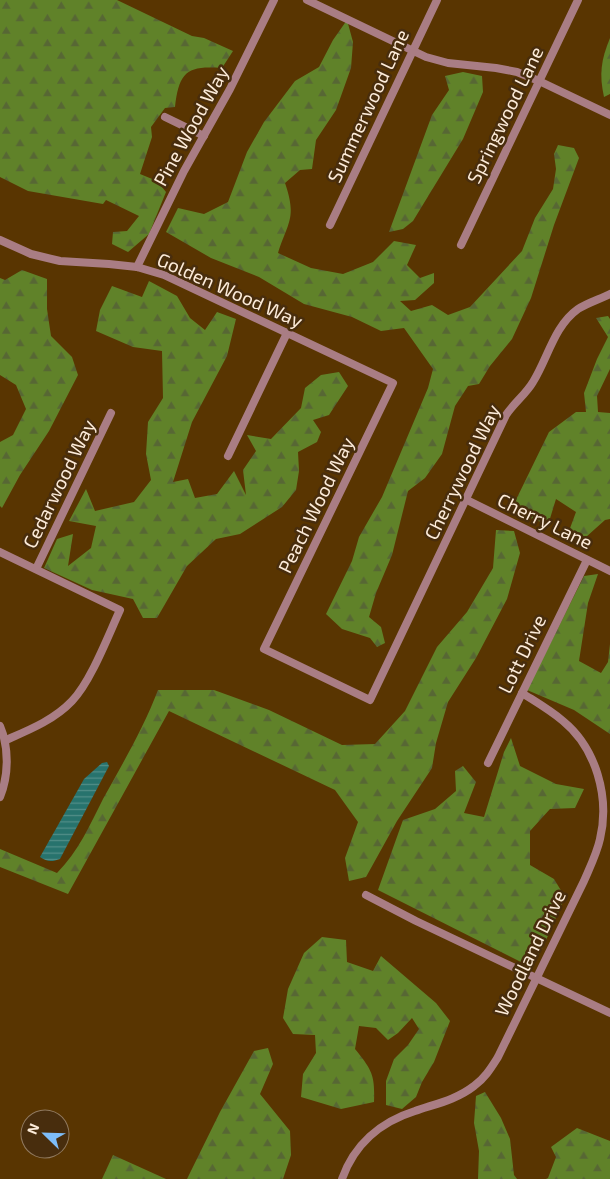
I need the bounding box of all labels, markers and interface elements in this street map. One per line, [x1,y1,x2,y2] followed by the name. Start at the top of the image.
[322,26,413,186] street label: Summerwood Lane
[461,43,548,187] street label: Springwood Lane
[148,62,233,190] street label: Pine Wood Way
[154,247,307,332] street label: Golden Wood Way
[419,400,504,543] street label: Cherrywood Way
[17,416,100,552] street label: Cedarwood Way
[273,433,358,577] street label: Peach Wood Way
[494,488,596,553] street label: Cherry Lane
[493,611,550,697] street label: Lott Drive
[489,886,570,1020] street label: Woodland Drive
[20,1109,70,1159] north arrow
[23,1121,42,1137] text: N

